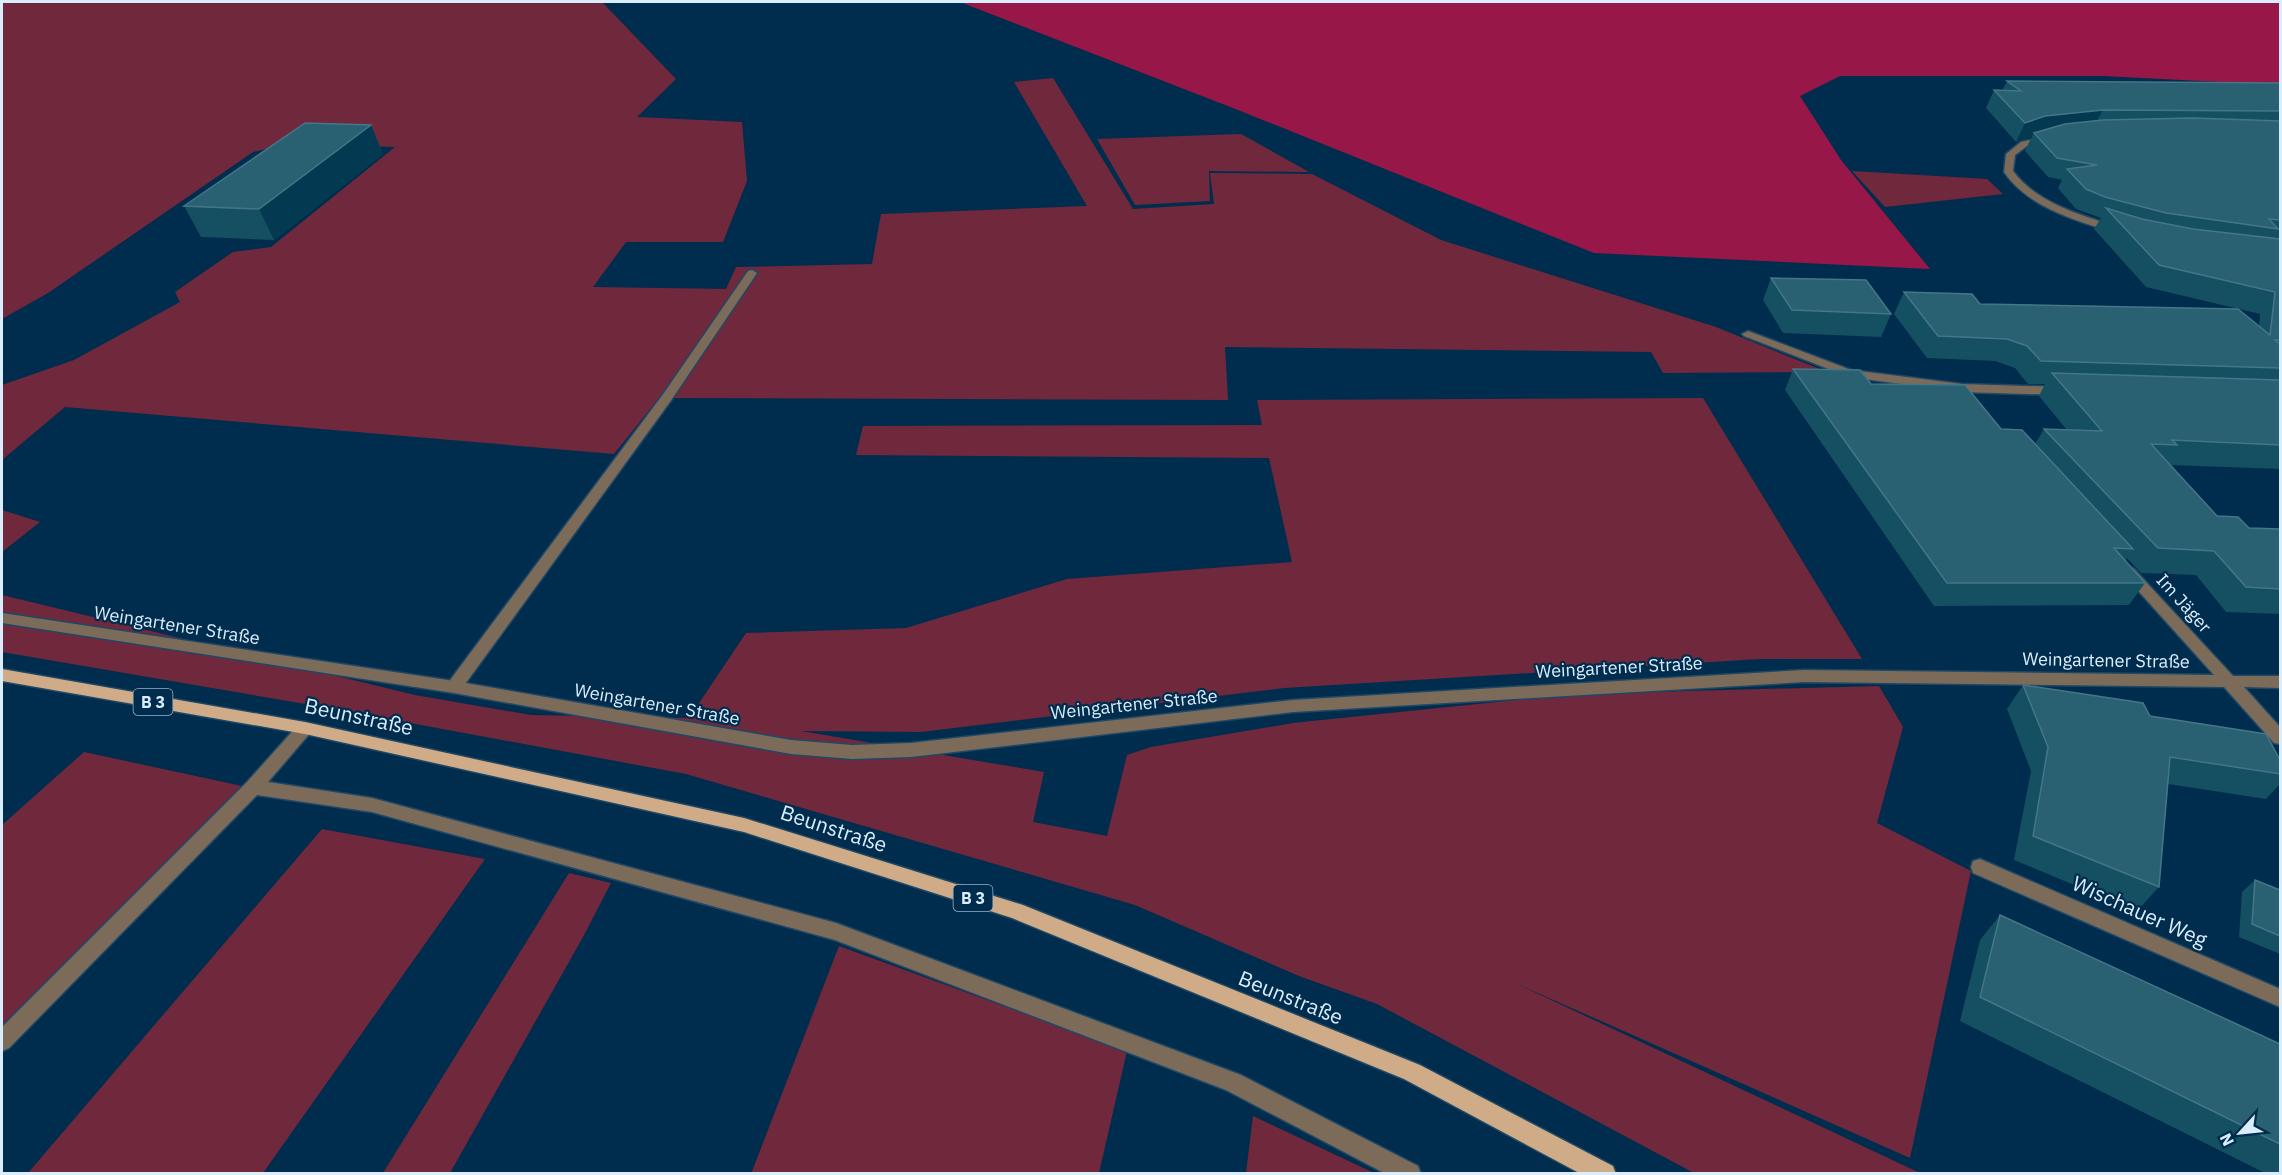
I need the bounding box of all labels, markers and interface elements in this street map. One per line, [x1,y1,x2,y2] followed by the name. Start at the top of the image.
[2151,569,2217,638] street label: Im Jäger
[92,601,262,649] street label: Weingartener Straße
[2022,647,2190,673] street label: Weingartener Straße
[1535,651,1703,683] street label: Weingartener Straße
[573,678,742,730] street label: Weingartener Straße
[1049,684,1219,724] street label: Weingartener Straße
[134,689,172,715] road number: B 3
[302,691,416,741] street label: Beunstraße
[777,798,891,858] street label: Beunstraße
[2068,869,2212,953] street label: Wischauer Weg
[954,885,992,911] road number: B 3
[1235,963,1347,1031] street label: Beunstraße
[2210,1103,2270,1163] north arrow
[2215,1130,2238,1150] text: N

